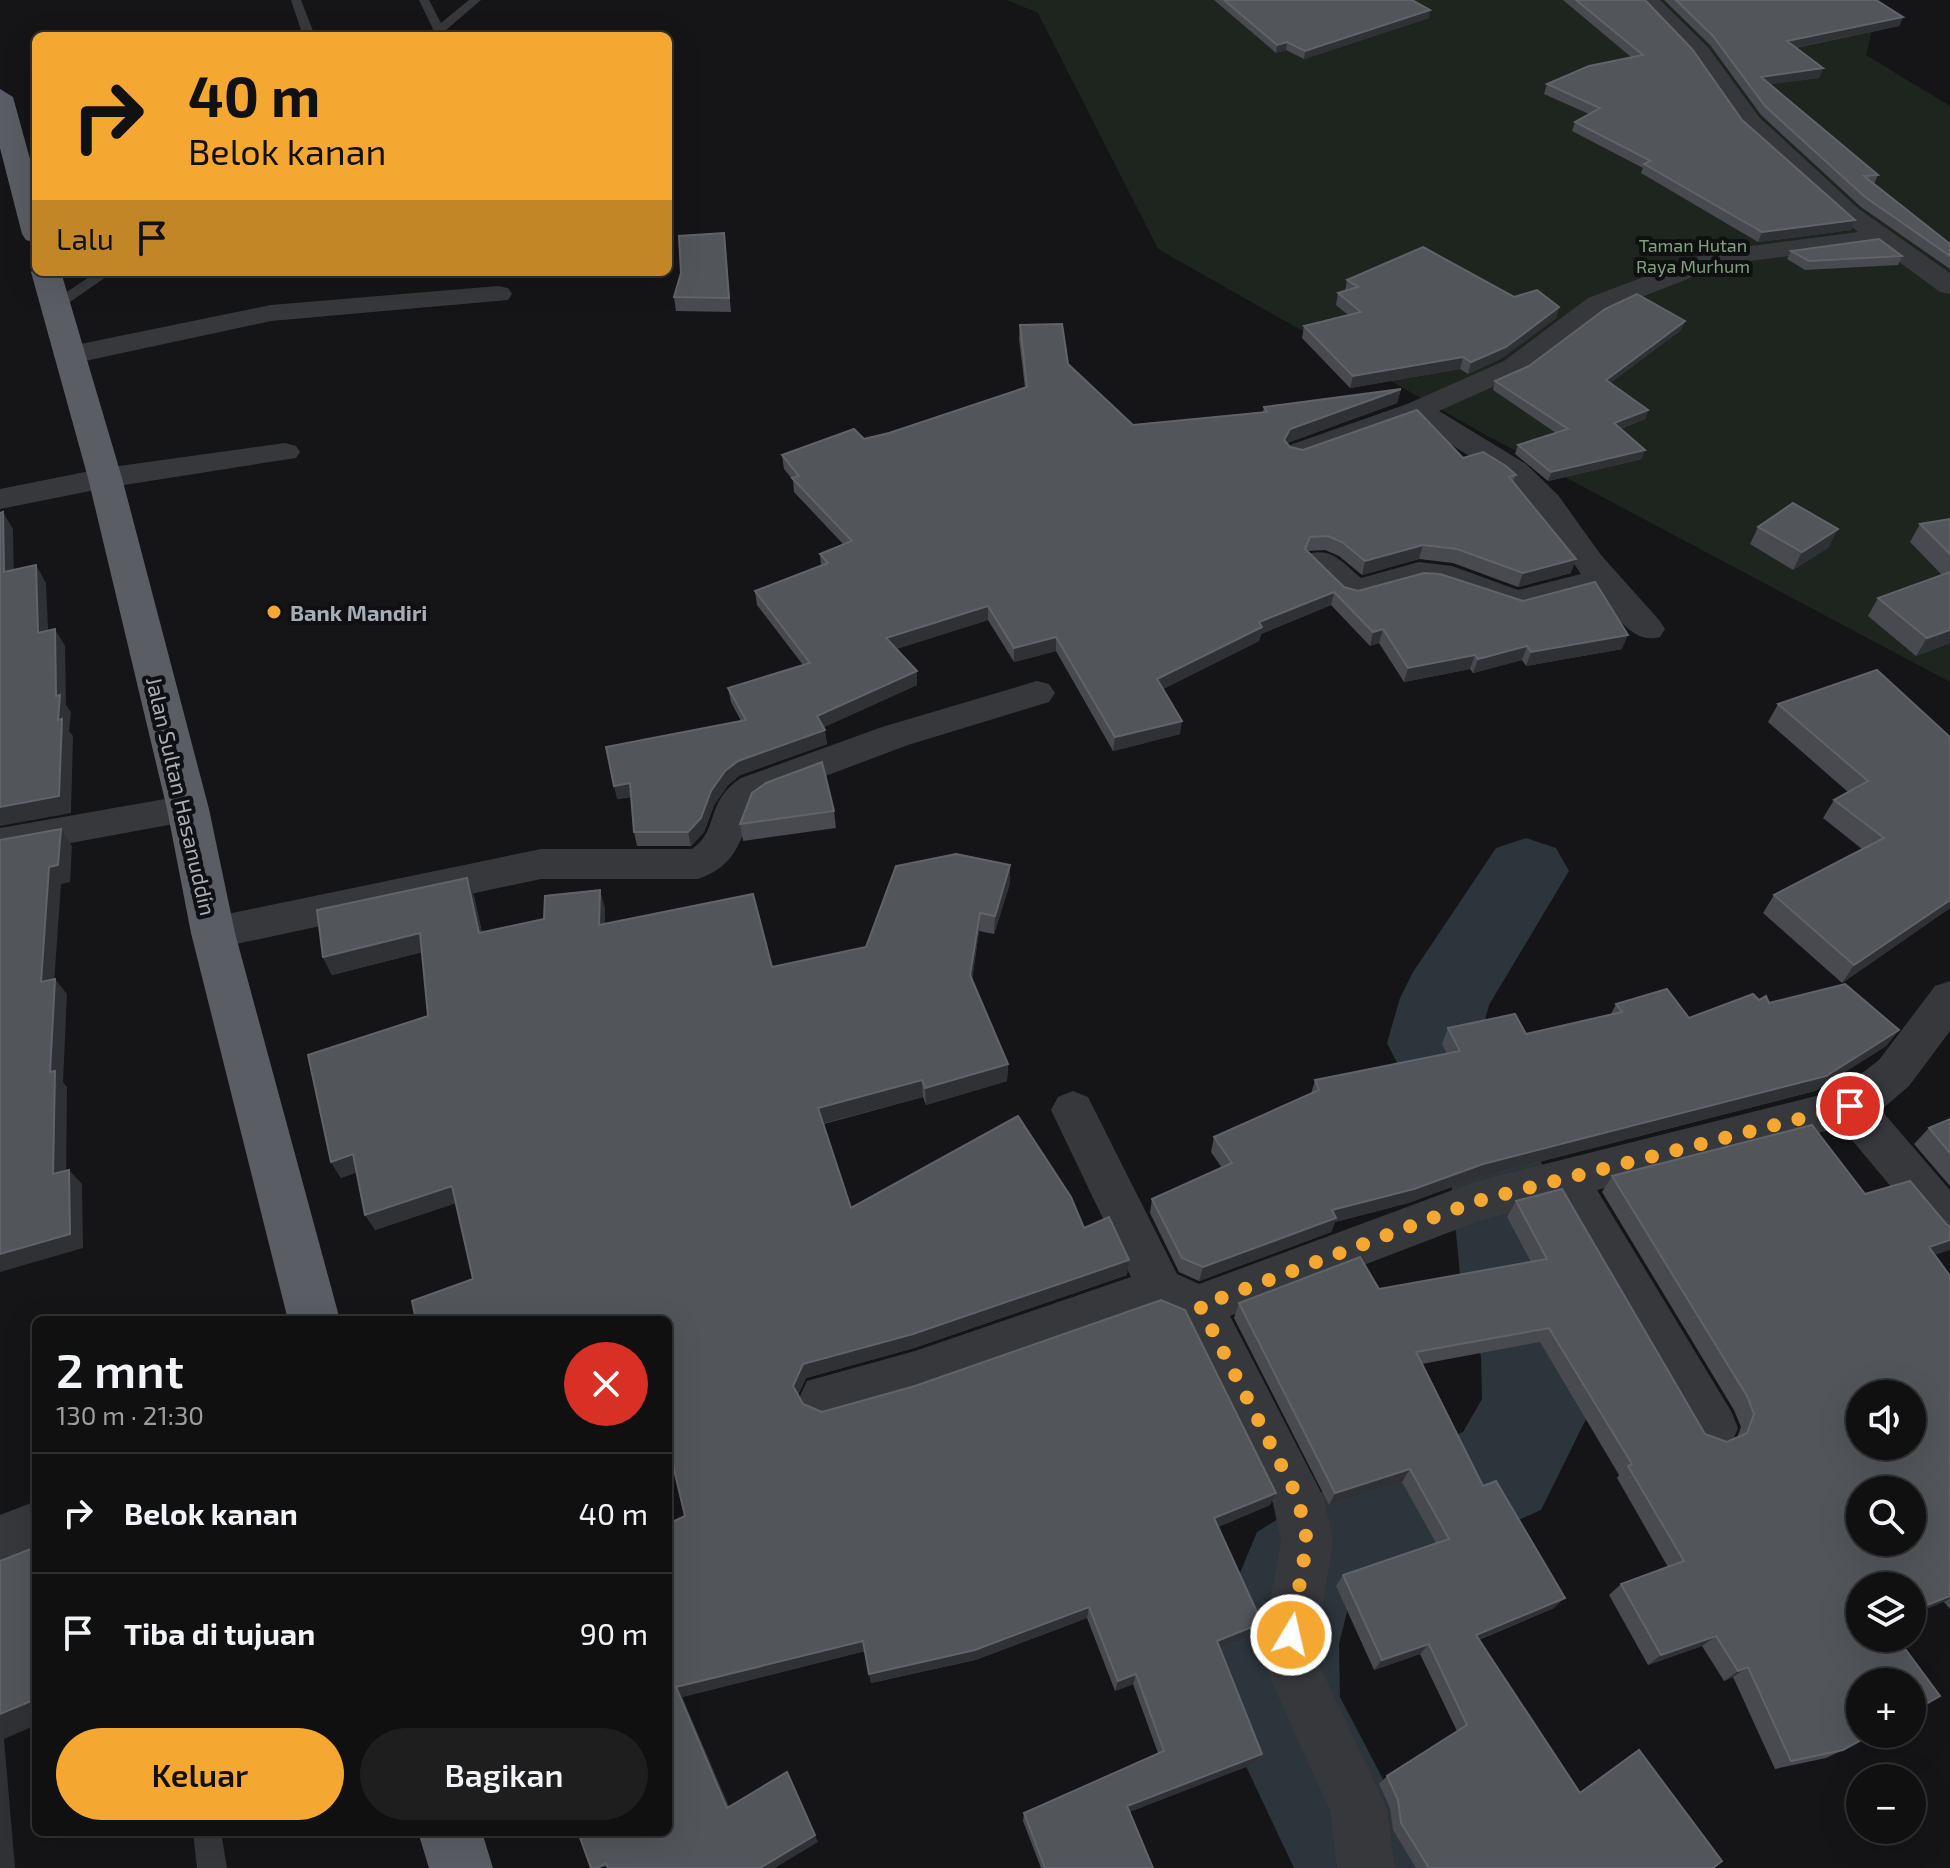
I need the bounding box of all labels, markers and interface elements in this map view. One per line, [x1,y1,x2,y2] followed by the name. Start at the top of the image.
[188,61,320,128] text: 40 m
[56,64,160,168] icon: right
[188,129,386,172] text: Belok kanan
[130,216,174,260] icon: arrive
[56,220,114,256] text: Lalu
[1636,234,1750,277] park label: Taman Hutan Raya Murhum
[290,599,427,625] place label: Bank Mandiri
[265,603,283,621] marker: Bank Mandiri
[142,674,222,918] street label: Jalan Sultan Hasanuddin
[1816,1072,1884,1140] pin
[1828,1084,1872,1128] icon: arrive
[56,1340,184,1398] text: 2 mnt
[564,1342,648,1426] button: close
[1846,1380,1926,1844] map controls
[1846,1380,1926,1460] button: sound
[56,1399,204,1430] text: 130 m · 21:30
[1846,1476,1926,1556] button: search
[56,1491,100,1535] icon: right
[124,1495,298,1531] text: Belok kanan
[578,1495,648,1531] text: 40 m
[1846,1572,1926,1652] button: layers
[1249,1593,1333,1677] position arrow
[56,1611,100,1655] icon: arrive
[124,1615,315,1651] text: Tiba di tujuan
[580,1615,648,1651] text: 90 m
[1846,1668,1926,1748] button: +
[56,1728,344,1820] button: Keluar
[360,1728,648,1820] button: Bagikan
[1846,1764,1926,1844] button: −

